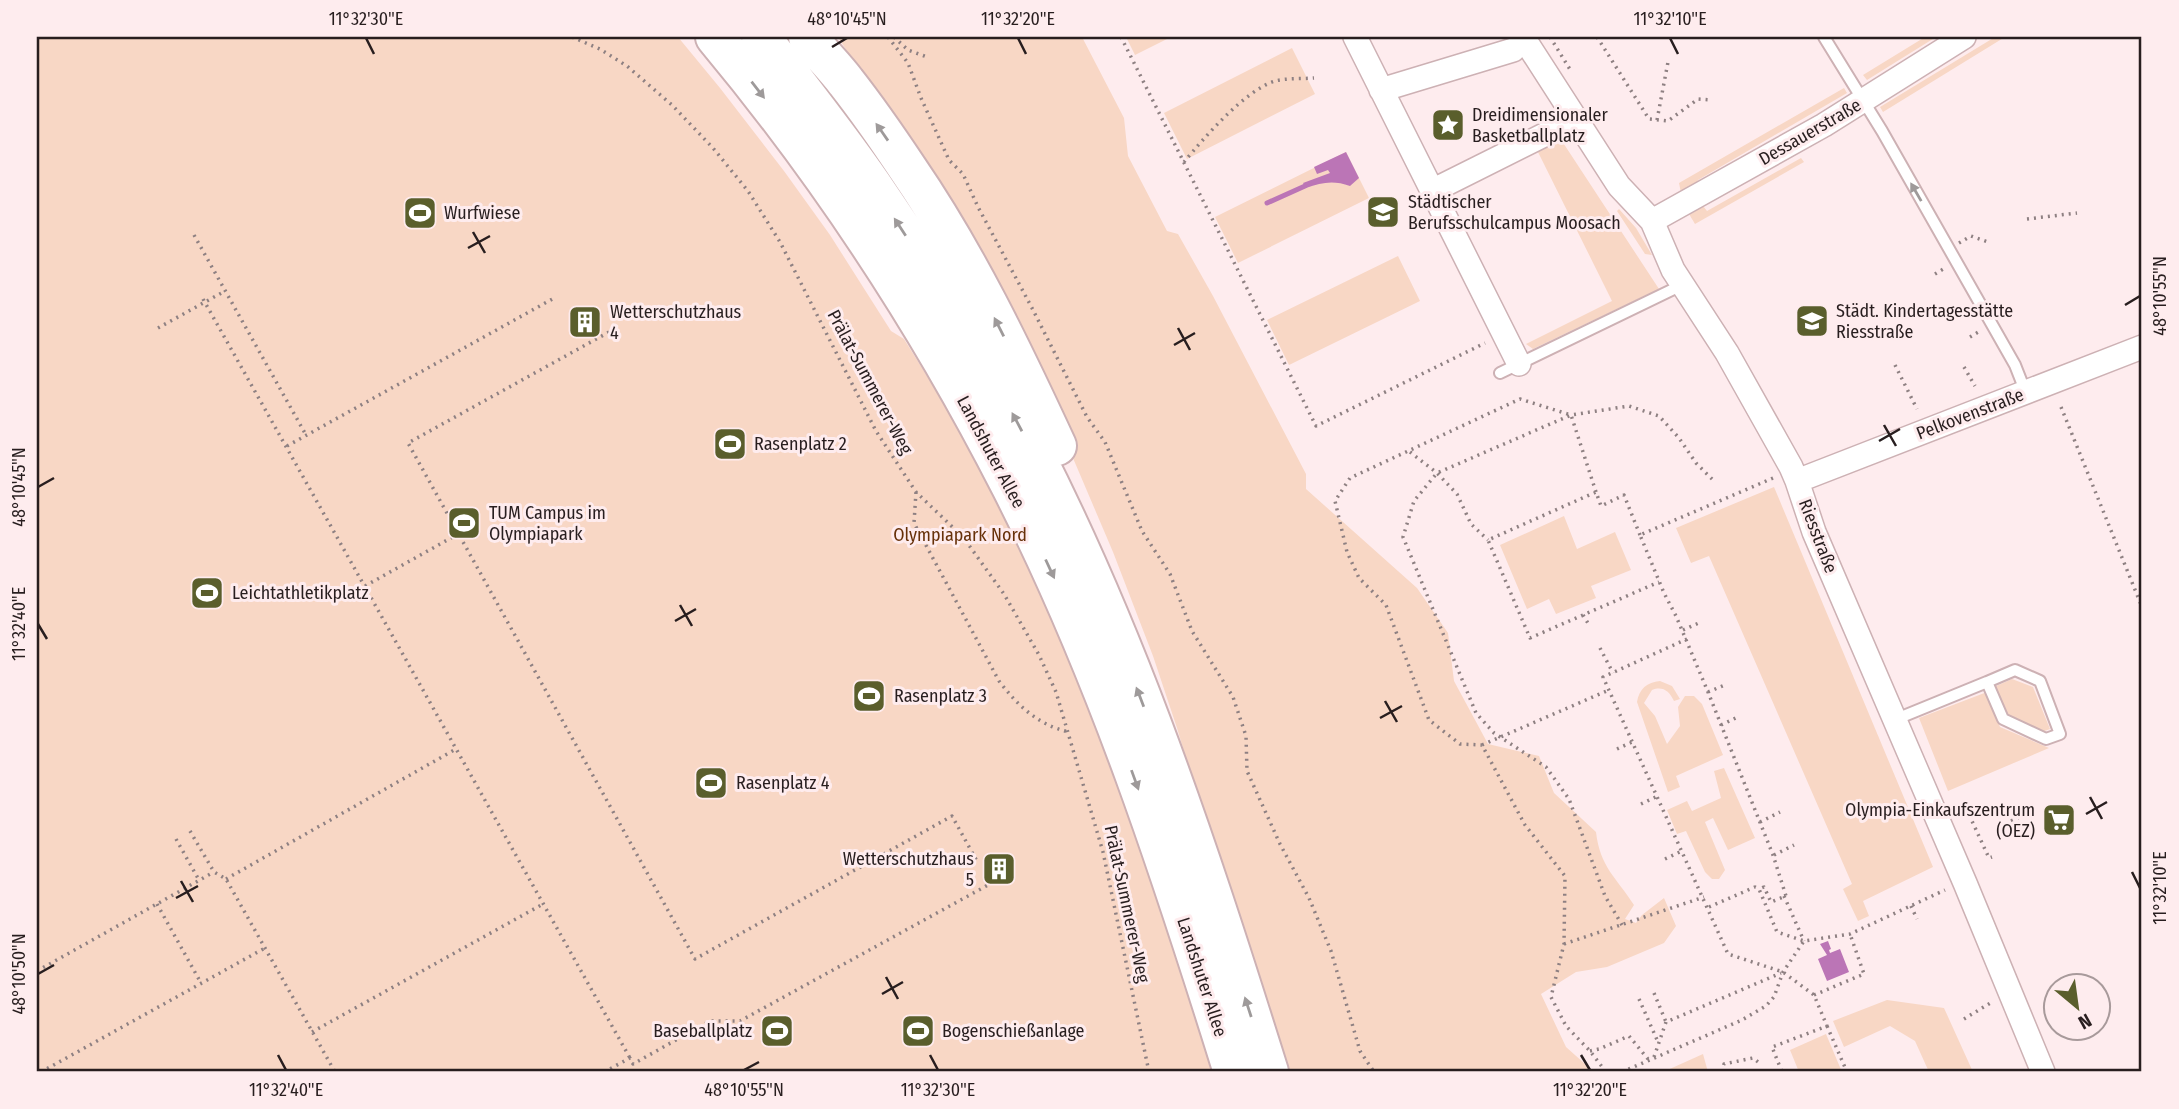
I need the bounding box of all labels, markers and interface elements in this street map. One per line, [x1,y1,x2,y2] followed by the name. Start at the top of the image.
[329,8,403,30] text: 11°32'30"E
[807,8,887,30] text: 48°10'45"N
[981,8,1055,30] text: 11°32'20"E
[1633,8,1707,30] text: 11°32'10"E
[750,81,765,99] one-way arrow
[1755,94,1865,170] street label: Dessauerstraße
[1472,104,1608,147] place label: Dreidimensionaler Basketballplatz
[1429,106,1467,144] place icon: Dreidimensionaler Basketballplatz
[875,123,889,141] one-way arrow
[1910,182,1922,202] one-way arrow
[1408,191,1621,234] place label: Städtischer Berufsschulcampus Moosach
[1364,193,1402,231] school or university icon: Städtischer Berufsschulcampus Moosach
[401,194,439,232] sports icon: Wurfwiese
[444,202,520,224] place label: Wurfwiese
[894,217,907,237] one-way arrow
[2149,256,2171,336] text: 48°10'55"N
[1836,300,2013,343] place label: Städt. Kindertagesstätte Riesstraße
[610,301,742,344] place label: Wetterschutzhaus 4
[1793,302,1831,340] school or university icon: Städt. Kindertagesstätte Riesstraße
[566,303,604,341] building icon: Wetterschutzhaus 4
[823,306,918,459] street label: Prälat-Summerer-Weg
[994,317,1005,337] one-way arrow
[1913,383,2027,445] street label: Pelkovenstraße
[952,392,1030,512] street label: Landshuter Allee
[1011,412,1023,432] one-way arrow
[711,425,749,463] sports icon: Rasenplatz 2
[754,433,847,455] place label: Rasenplatz 2
[8,447,30,527] text: 48°10'45"N
[1794,496,1842,576] street label: Riesstraße
[489,502,606,545] place label: TUM Campus im Olympiapark
[445,504,483,542] sports icon: TUM Campus im Olympiapark
[893,524,1027,546] park label: Olympiapark Nord
[1044,559,1055,579] one-way arrow
[188,574,226,612] sports icon: Leichtathletikplatz
[232,582,369,604] place label: Leichtathletikplatz
[8,587,30,661] text: 11°32'40"E
[850,677,888,715] sports icon: Rasenplatz 3
[894,685,987,707] place label: Rasenplatz 3
[1134,686,1145,707] one-way arrow
[692,764,730,802] sports icon: Rasenplatz 4
[1130,769,1141,790] one-way arrow
[736,772,830,794] place label: Rasenplatz 4
[1845,799,2035,842] place label: Olympia-Einkaufszentrum (OEZ)
[2040,801,2078,839] supermarket icon: Olympia-Einkaufszentrum (OEZ)
[1100,823,1155,985] street label: Prälat-Summerer-Weg
[843,848,974,891] place label: Wetterschutzhaus 5
[980,850,1018,888] building icon: Wetterschutzhaus 5
[2149,851,2171,925] text: 11°32'10"E
[1172,915,1232,1039] street label: Landshuter Allee
[8,933,30,1015] text: 48°10'50"N
[2042,972,2112,1042] north arrow
[1243,996,1253,1017] one-way arrow
[2074,1009,2096,1034] text: N
[758,1012,796,1050] sports icon: Baseballplatz
[899,1012,937,1050] sports icon: Bogenschießanlage
[653,1020,752,1042] place label: Baseballplatz
[942,1020,1085,1042] place label: Bogenschießanlage
[249,1079,323,1101] text: 11°32'40"E
[704,1079,784,1101] text: 48°10'55"N
[901,1079,975,1101] text: 11°32'30"E
[1553,1079,1627,1101] text: 11°32'20"E

